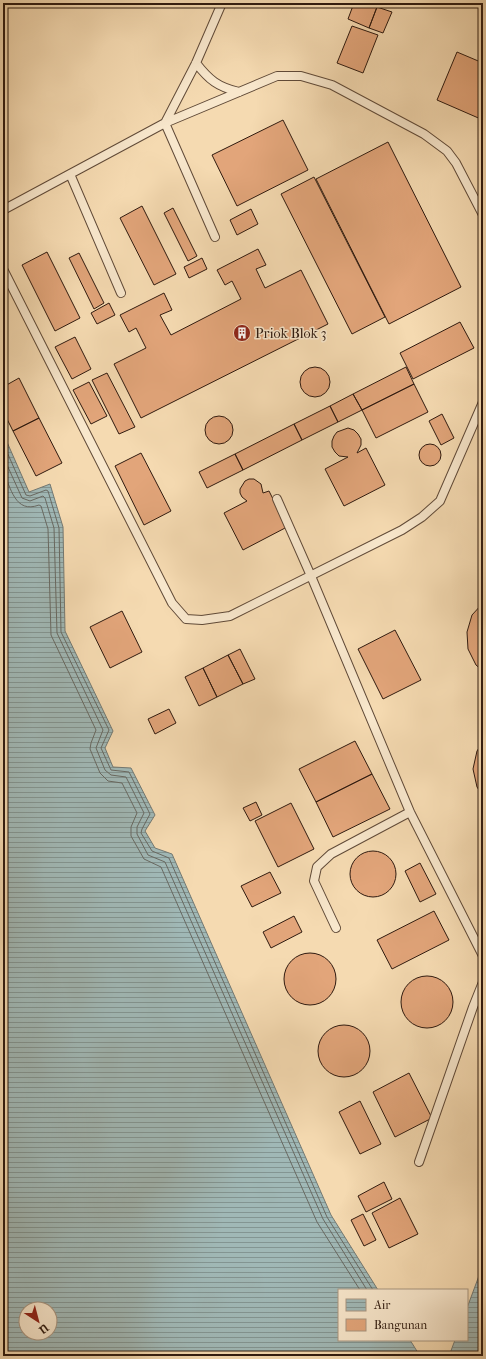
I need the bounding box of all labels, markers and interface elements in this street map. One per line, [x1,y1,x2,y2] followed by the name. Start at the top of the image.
[232,323,252,343] building icon: Priok Blok 3
[255,325,326,342] place label: Priok Blok 3
[338,1289,468,1341] legend
[373,1298,391,1312] text: Air
[18,1301,58,1341] north arrow
[374,1318,427,1332] text: Bangunan
[36,1320,52,1337] text: U

